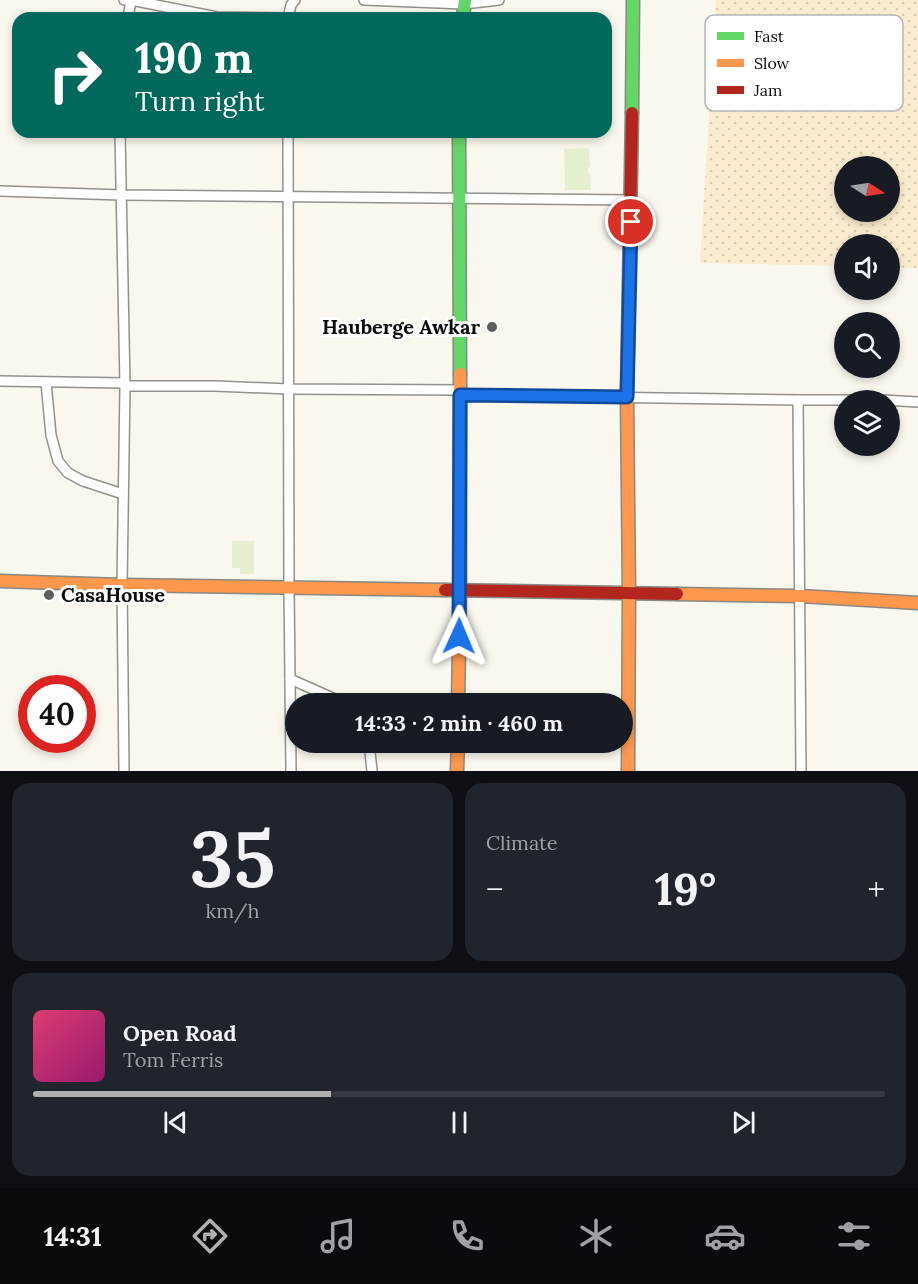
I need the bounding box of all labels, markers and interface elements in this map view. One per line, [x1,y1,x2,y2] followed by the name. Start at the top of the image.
[705,15,903,111] legend
[754,26,785,46] text: Fast
[135,31,253,85] text: 190 m
[36,36,114,114] icon: right
[754,53,790,73] text: Slow
[753,80,782,100] text: Jam
[135,84,264,118] text: Turn right
[834,156,900,222] north arrow
[834,156,900,456] map controls
[605,196,656,247] pin
[614,205,647,238] icon: arrive
[834,234,900,300] button: sound
[834,312,900,378] button: search
[322,314,480,339] place label: Hauberge Awkar
[485,320,499,334] marker: Hauberge Awkar
[834,390,900,456] button: layers
[61,582,165,607] place label: CasaHouse
[42,588,56,602] marker: CasaHouse
[427,604,491,668] position arrow
[18,675,96,753] speed limit sign: 40
[355,709,563,737] text: 14:33 · 2 min · 460 m
[190,809,275,908] text: 35
[486,830,558,855] text: Climate
[655,860,716,917] text: 19°
[486,868,504,910] text: −
[867,868,885,910] text: +
[205,898,260,923] text: km/h
[123,1019,237,1047] text: Open Road
[123,1047,223,1072] text: Tom Ferris
[159,1106,192,1139] icon: previous
[443,1106,476,1139] icon: pause
[727,1106,760,1139] icon: next
[189,1215,231,1257] icon: directions
[317,1215,359,1257] icon: music
[446,1215,488,1257] icon: phone
[575,1215,617,1257] icon: climate
[704,1215,746,1257] icon: car
[833,1215,875,1257] icon: filters
[43,1219,102,1253] text: 14:31

